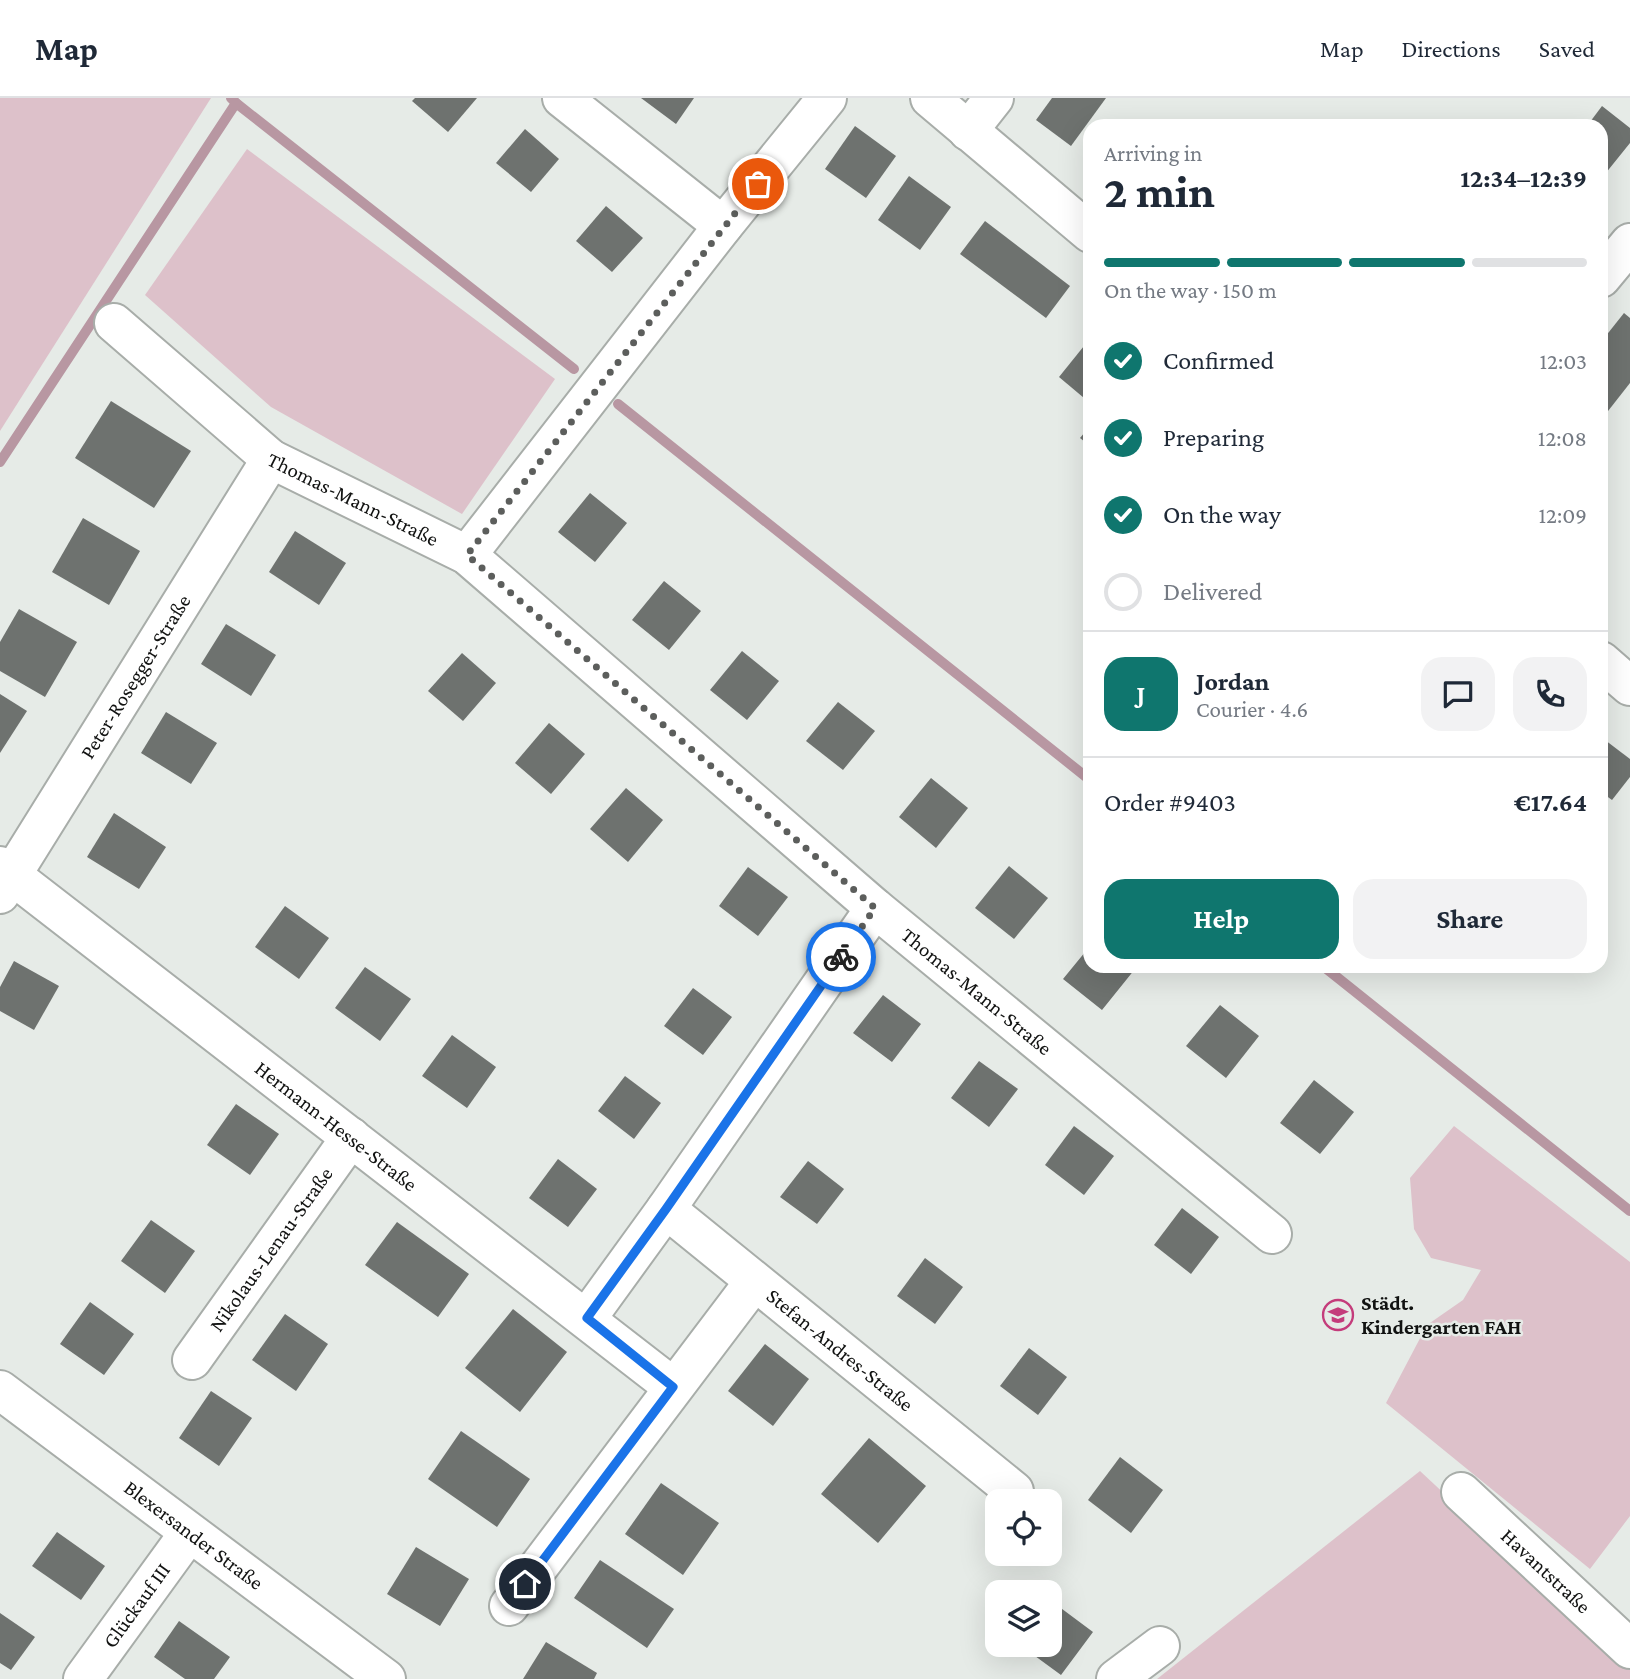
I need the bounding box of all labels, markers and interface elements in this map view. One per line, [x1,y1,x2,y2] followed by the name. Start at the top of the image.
[35,30,98,67] text: Map
[1320,35,1364,62] text: Map
[1402,35,1501,62] text: Directions
[1539,35,1595,62] text: Saved
[1104,140,1202,166] text: Arriving in
[728,154,788,214] pin
[1460,164,1587,193] text: 12:34–12:39
[739,165,777,203] icon: bag
[1104,166,1215,217] text: 2 min
[1104,277,1277,303] text: On the way · 150 m
[1104,342,1142,380] icon: check
[1163,346,1274,375] text: Confirmed
[1539,348,1587,374] text: 12:03
[1104,419,1142,457] icon: check
[1163,423,1264,452] text: Preparing
[1538,425,1587,451] text: 12:08
[263,447,442,551] street label: Thomas-Mann-Straße
[1104,496,1142,534] icon: check
[1163,500,1281,529] text: On the way
[1538,502,1587,528] text: 12:09
[1163,577,1262,606] text: Delivered
[75,590,196,763] street label: Peter-Rosegger-Straße
[1421,657,1495,731] button: chat
[1513,657,1587,731] button: phone
[1196,667,1270,696] text: Jordan
[1137,680,1145,709] text: J
[1196,696,1308,722] text: Courier · 4.6
[1104,788,1236,817] text: Order #9403
[1514,788,1587,817] text: €17.64
[1104,879,1339,959] button: Help
[1353,879,1587,959] button: Share
[806,922,876,992] courier
[897,923,1057,1060] street label: Thomas-Mann-Straße
[822,938,860,976] icon: bike
[250,1056,422,1196] street label: Hermann-Hesse-Straße
[204,1163,338,1336] street label: Nikolaus-Lenau-Straße
[762,1284,918,1417] street label: Stefan-Andres-Straße
[1361,1291,1522,1339] place label: Städt. Kindergarten FAH
[1321,1298,1355,1332] school or university icon: Städt. Kindergarten FAH
[119,1475,268,1595] street label: Blexersander Straße
[985,1489,1062,1657] map controls
[985,1489,1062,1566] button: locate
[1496,1523,1596,1618] street label: Havantstraße
[495,1554,555,1614] pin
[98,1558,175,1652] street label: Glückauf III
[506,1565,544,1603] icon: home
[985,1580,1062,1657] button: layers

